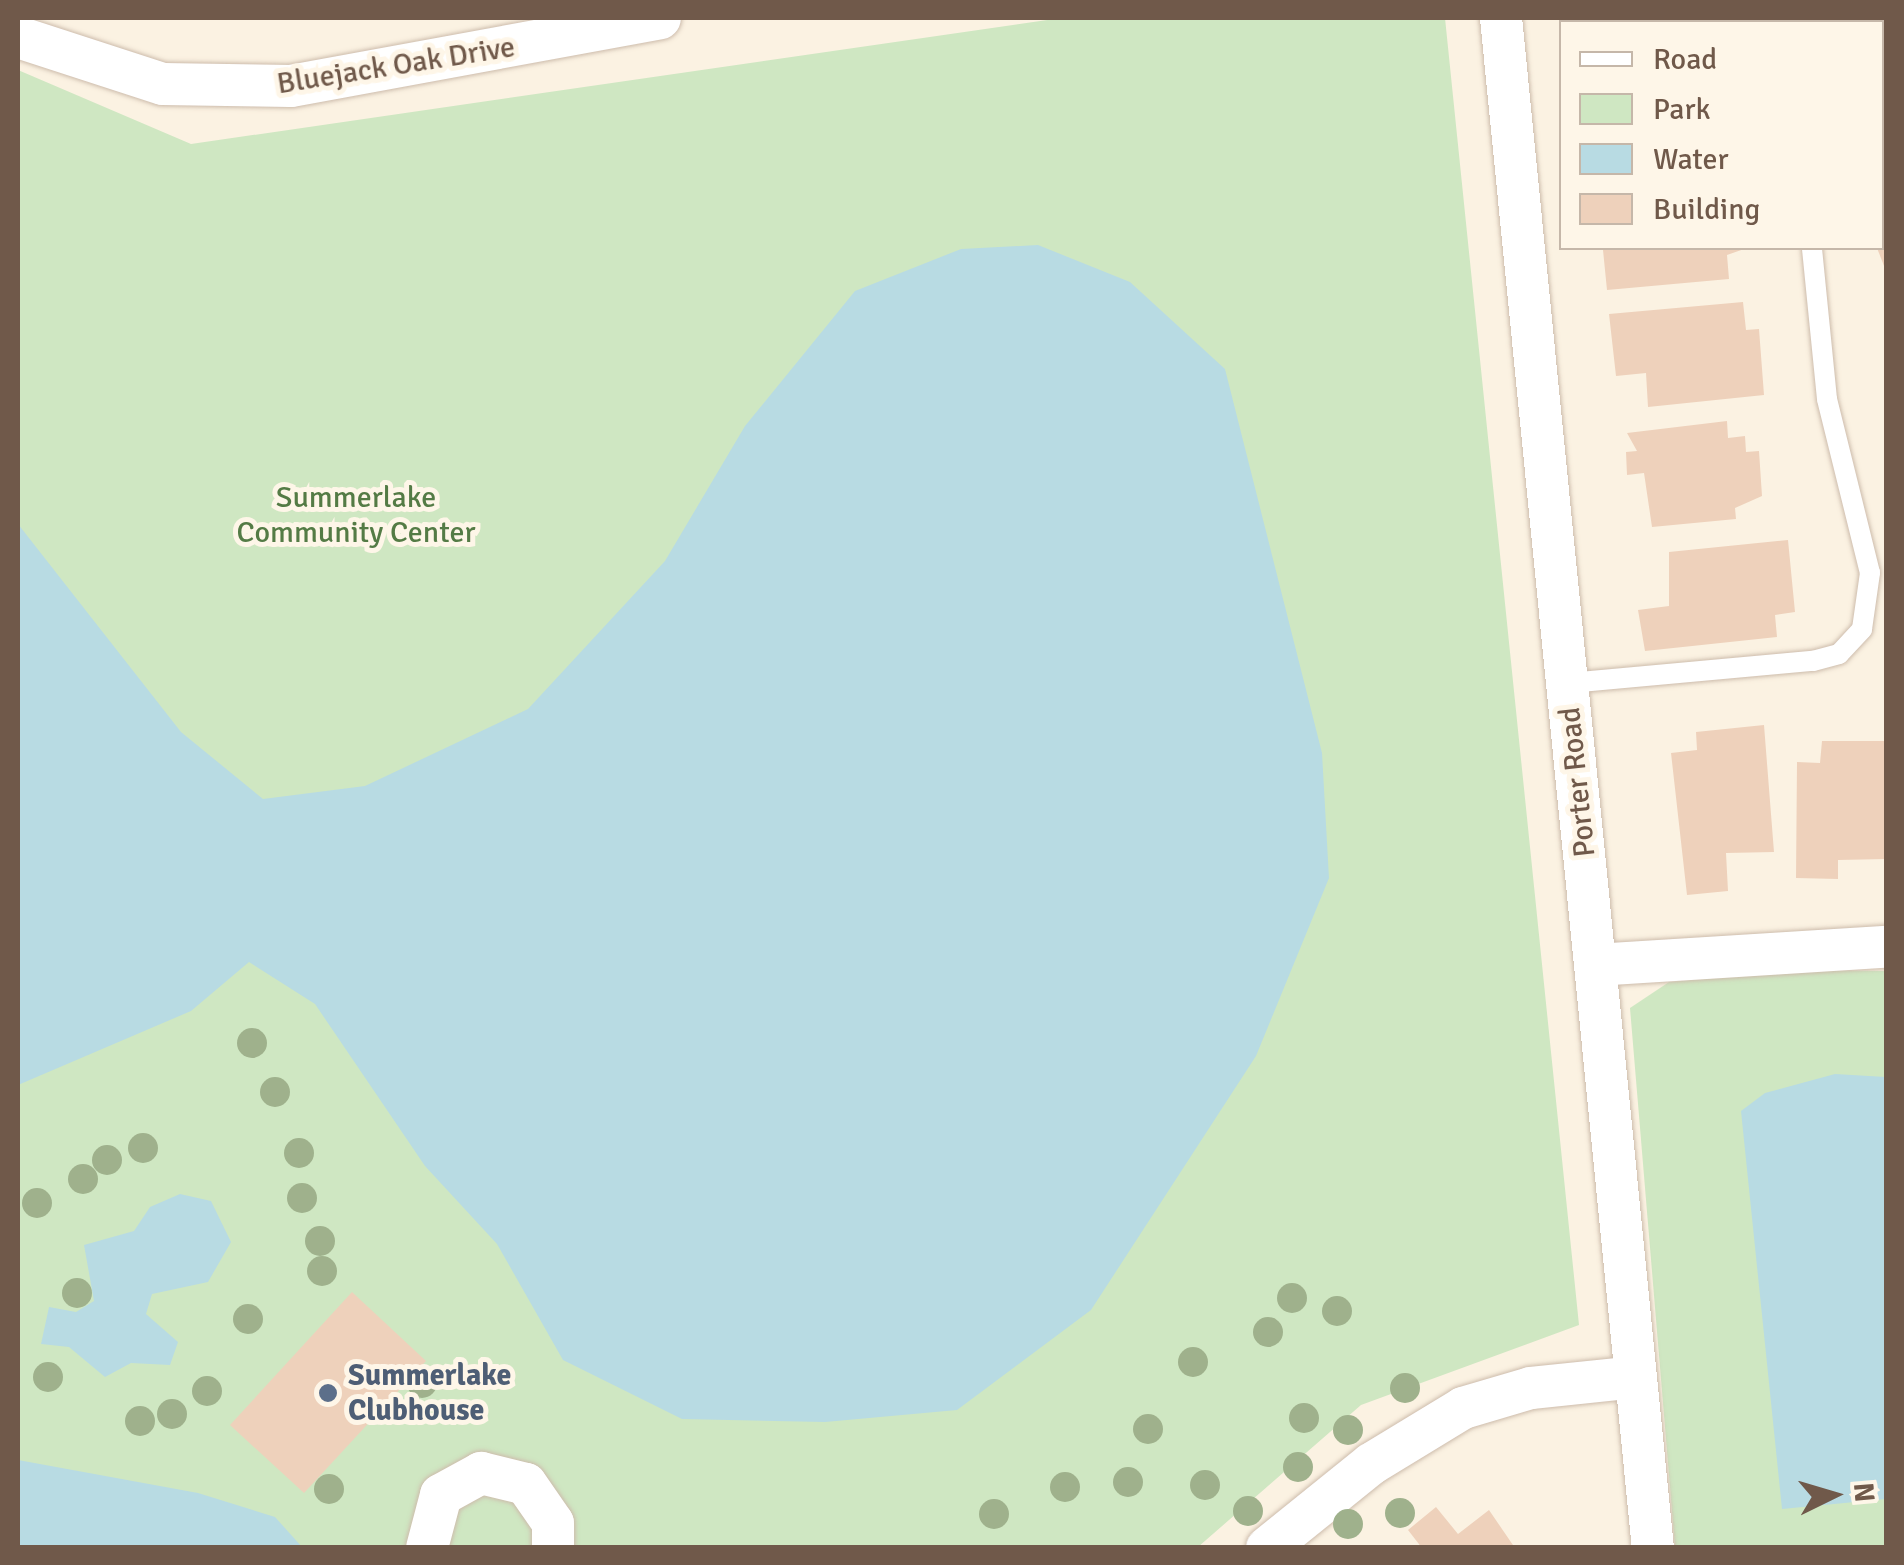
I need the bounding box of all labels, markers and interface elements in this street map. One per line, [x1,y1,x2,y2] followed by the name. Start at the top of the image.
[1559,20,1884,250] legend
[274,29,518,103] street label: Bluejack Oak Drive
[1653,41,1717,78] text: Road
[1653,91,1711,128] text: Park
[1653,141,1729,178] text: Water
[1653,191,1760,228] text: Building
[237,480,475,550] park label: Summerlake Community Center
[1552,705,1604,859] street label: Porter Road
[348,1358,511,1428] place label: Summerlake Clubhouse
[317,1382,339,1404] marker: Summerlake Clubhouse
[1784,1445,1884,1545] north arrow
[1846,1481,1882,1504] text: N

